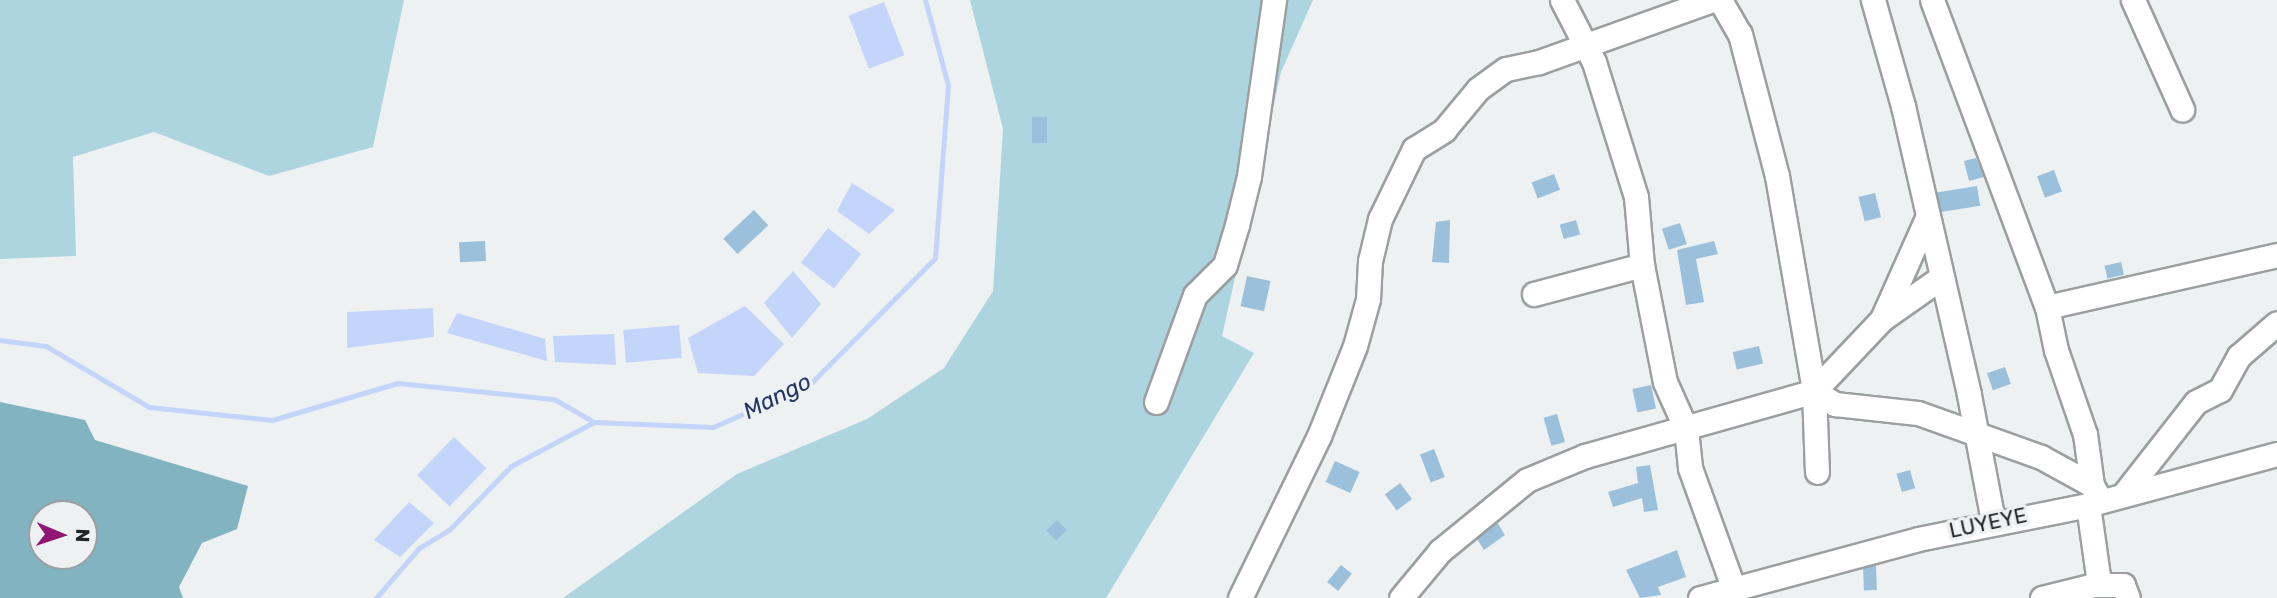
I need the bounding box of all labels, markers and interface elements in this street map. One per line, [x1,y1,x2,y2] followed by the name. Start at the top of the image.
[738,367,816,425] water label: Mango
[28,500,98,570] north arrow
[1947,502,2029,544] street label: LUYEYE
[71,528,94,543] text: N

